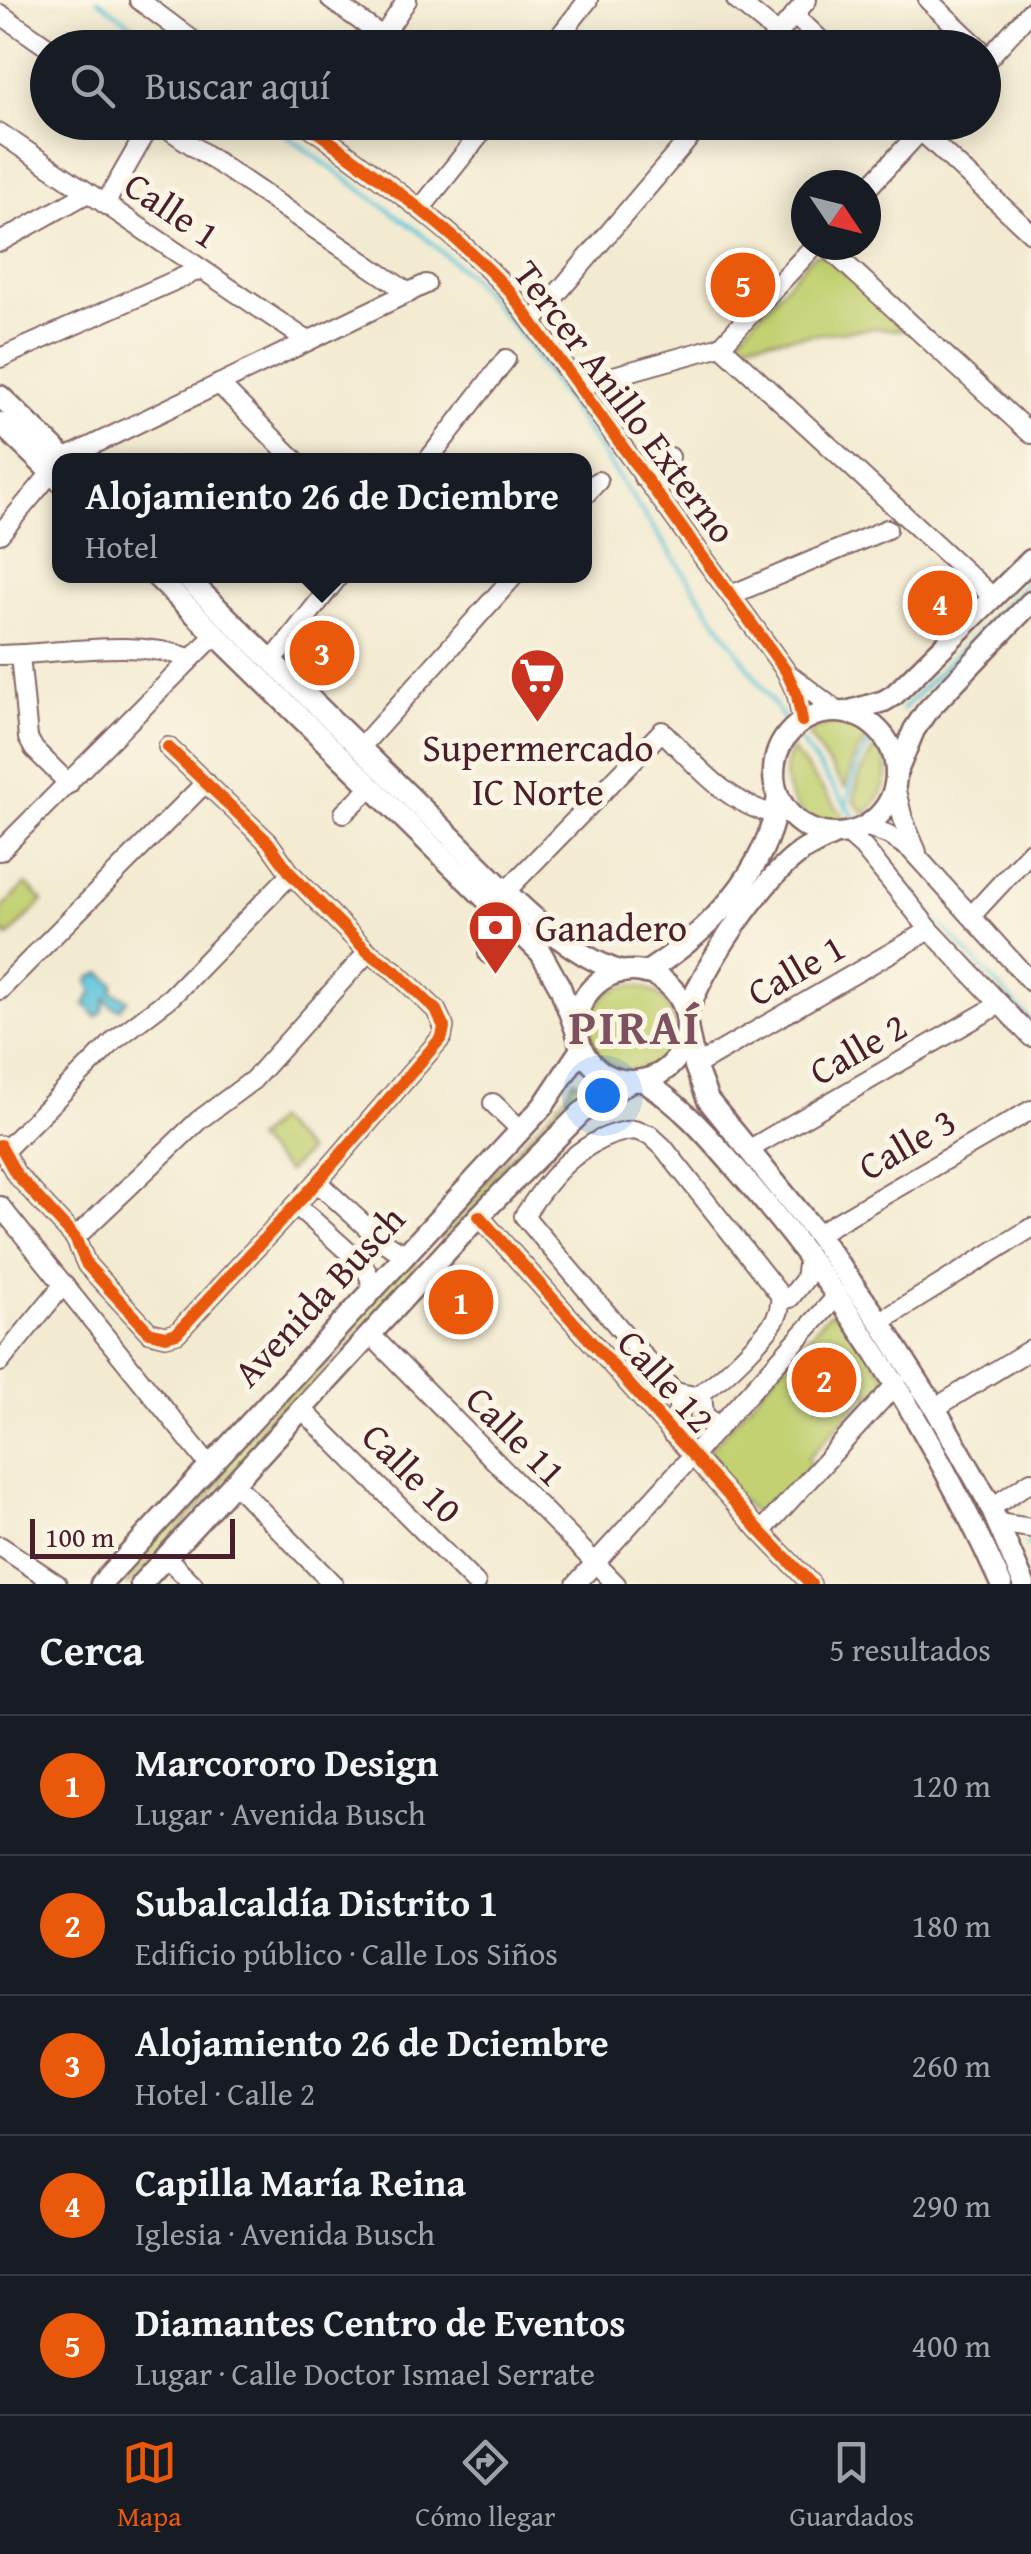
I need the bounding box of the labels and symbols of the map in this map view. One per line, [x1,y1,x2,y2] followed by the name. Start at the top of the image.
[114,157,232,262] street label: Calle 1
[791,170,881,260] north arrow
[501,248,751,555] street label: Tercer Anillo Externo
[710,248,776,322] pin: 5
[908,566,972,640] pin: 4
[290,616,354,690] pin: 3
[508,645,568,724] supermarket icon: Supermercado IC Norte
[422,719,654,819] place label: Supermercado IC Norte
[466,898,526,977] bank icon: Ganadero
[535,899,687,955] place label: Ganadero
[736,919,855,1019] street label: Calle 1
[568,991,702,1062] district label: PIRAÍ
[798,998,917,1098] street label: Calle 2
[577,1070,628,1121] your location
[847,1093,966,1193] street label: Calle 3
[219,1192,417,1399] street label: Avenida Busch
[428,1264,494,1340] pin: 1
[605,1316,729,1445] street label: Calle 12
[792,1342,856,1418] pin: 2
[454,1372,580,1498] street label: Calle 11
[350,1409,476,1535] street label: Calle 10
[30,1514,235,1558] scale bar

